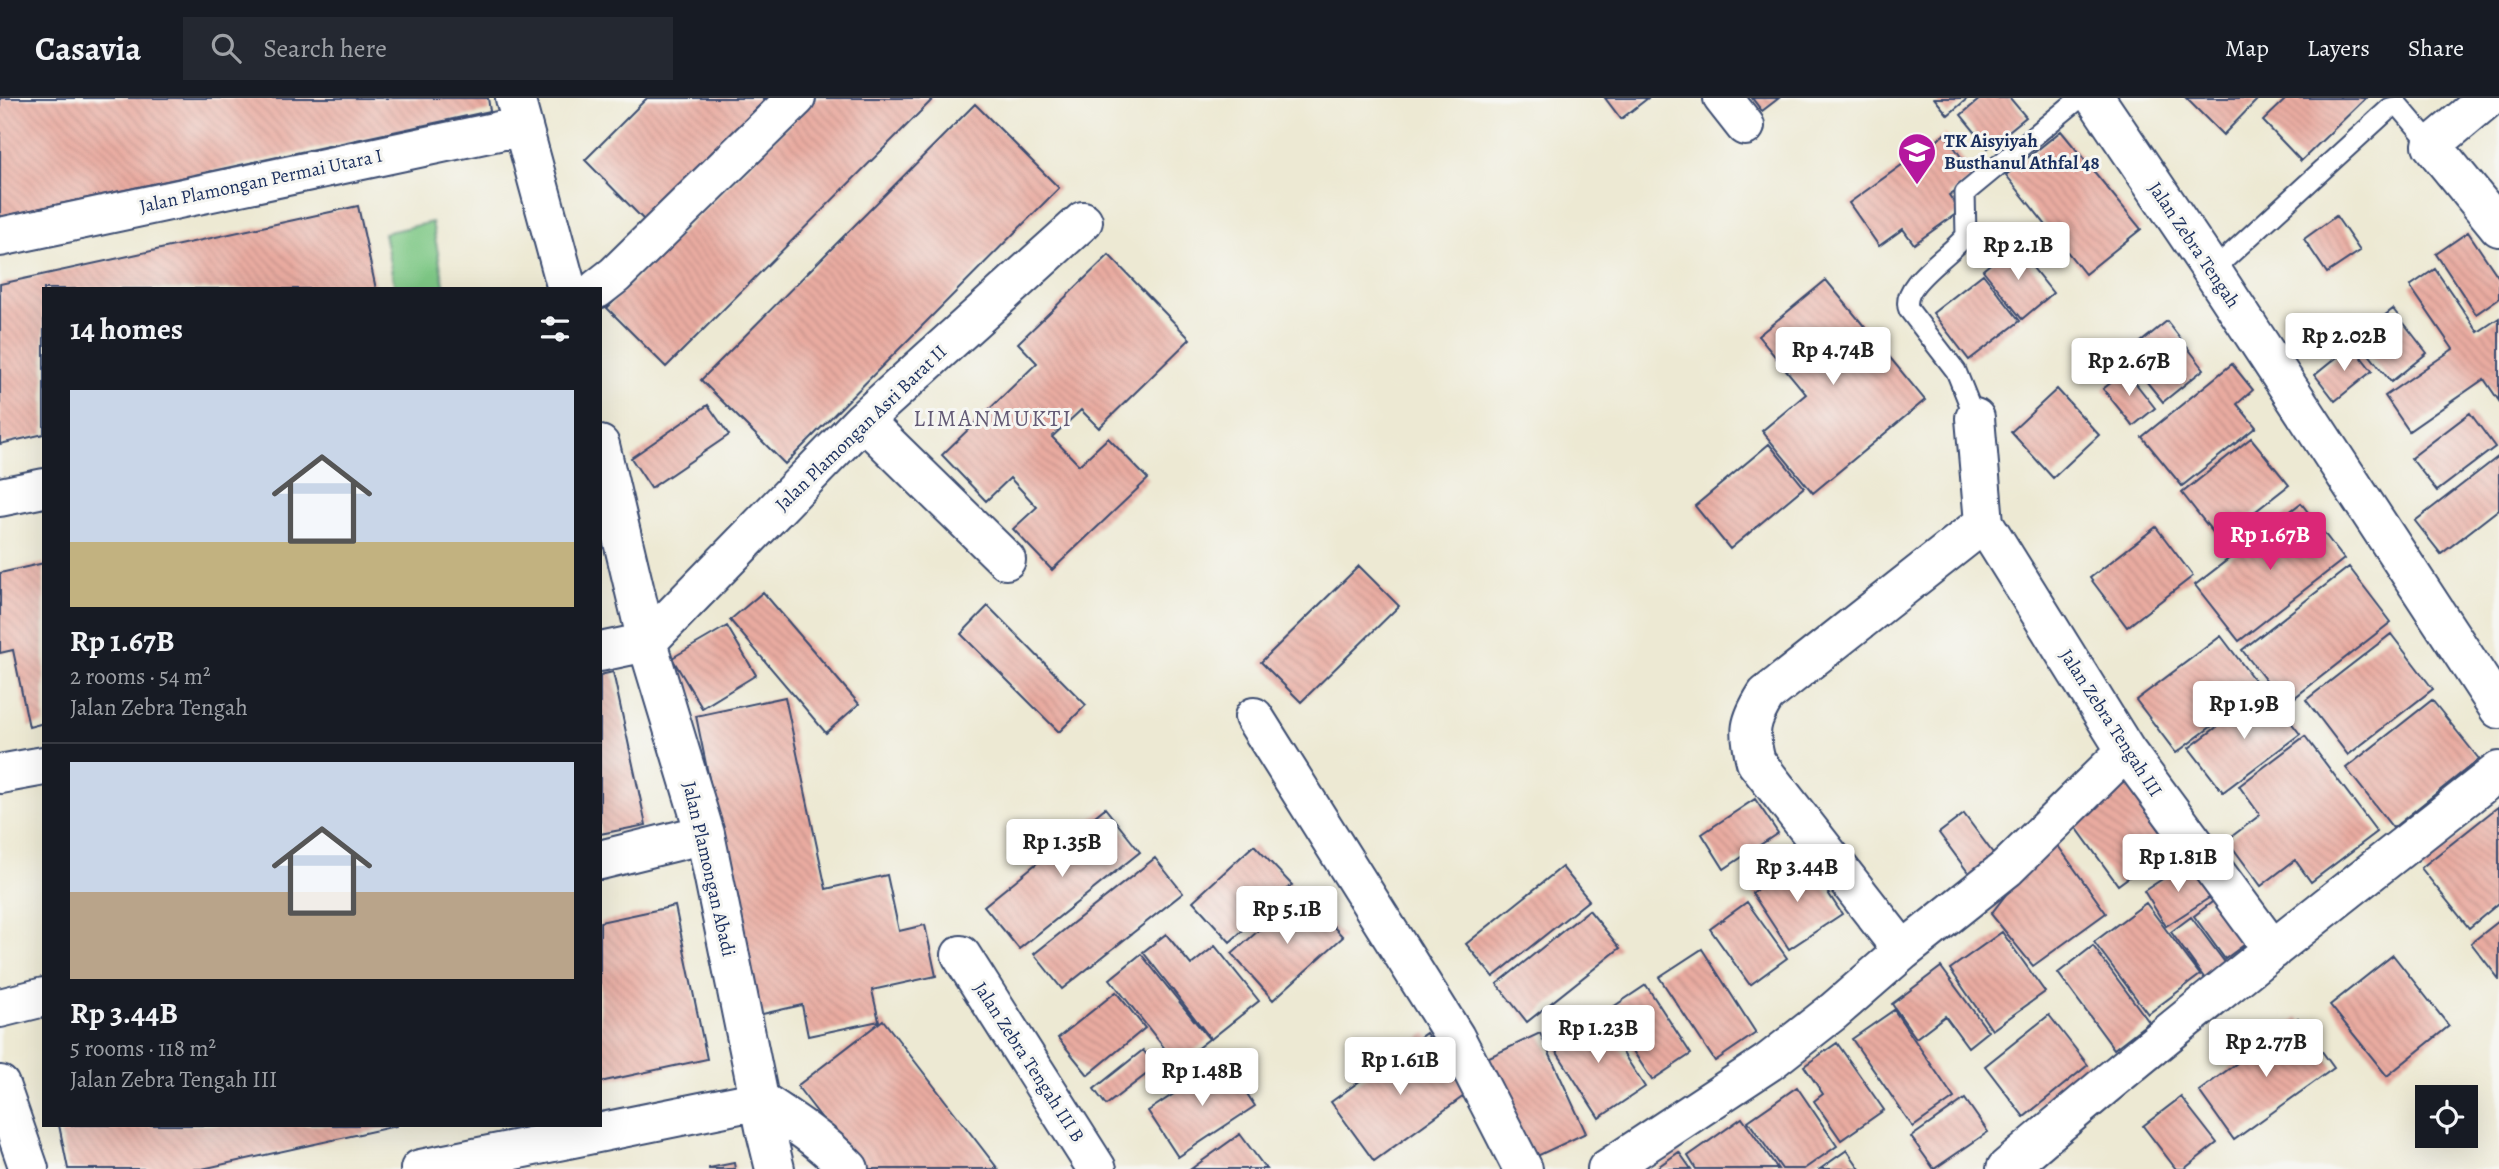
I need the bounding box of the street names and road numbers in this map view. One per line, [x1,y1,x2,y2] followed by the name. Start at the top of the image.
[137,143,385,219] street label: Jalan Plamongan Permai Utara I
[2142,177,2246,313] street label: Jalan Zebra Tengah
[770,339,952,517] street label: Jalan Plamongan Asri Barat II
[2053,644,2169,802] street label: Jalan Zebra Tengah III
[676,779,742,959] street label: Jalan Plamongan Abadi
[967,977,1091,1147] street label: Jalan Zebra Tengah III B

